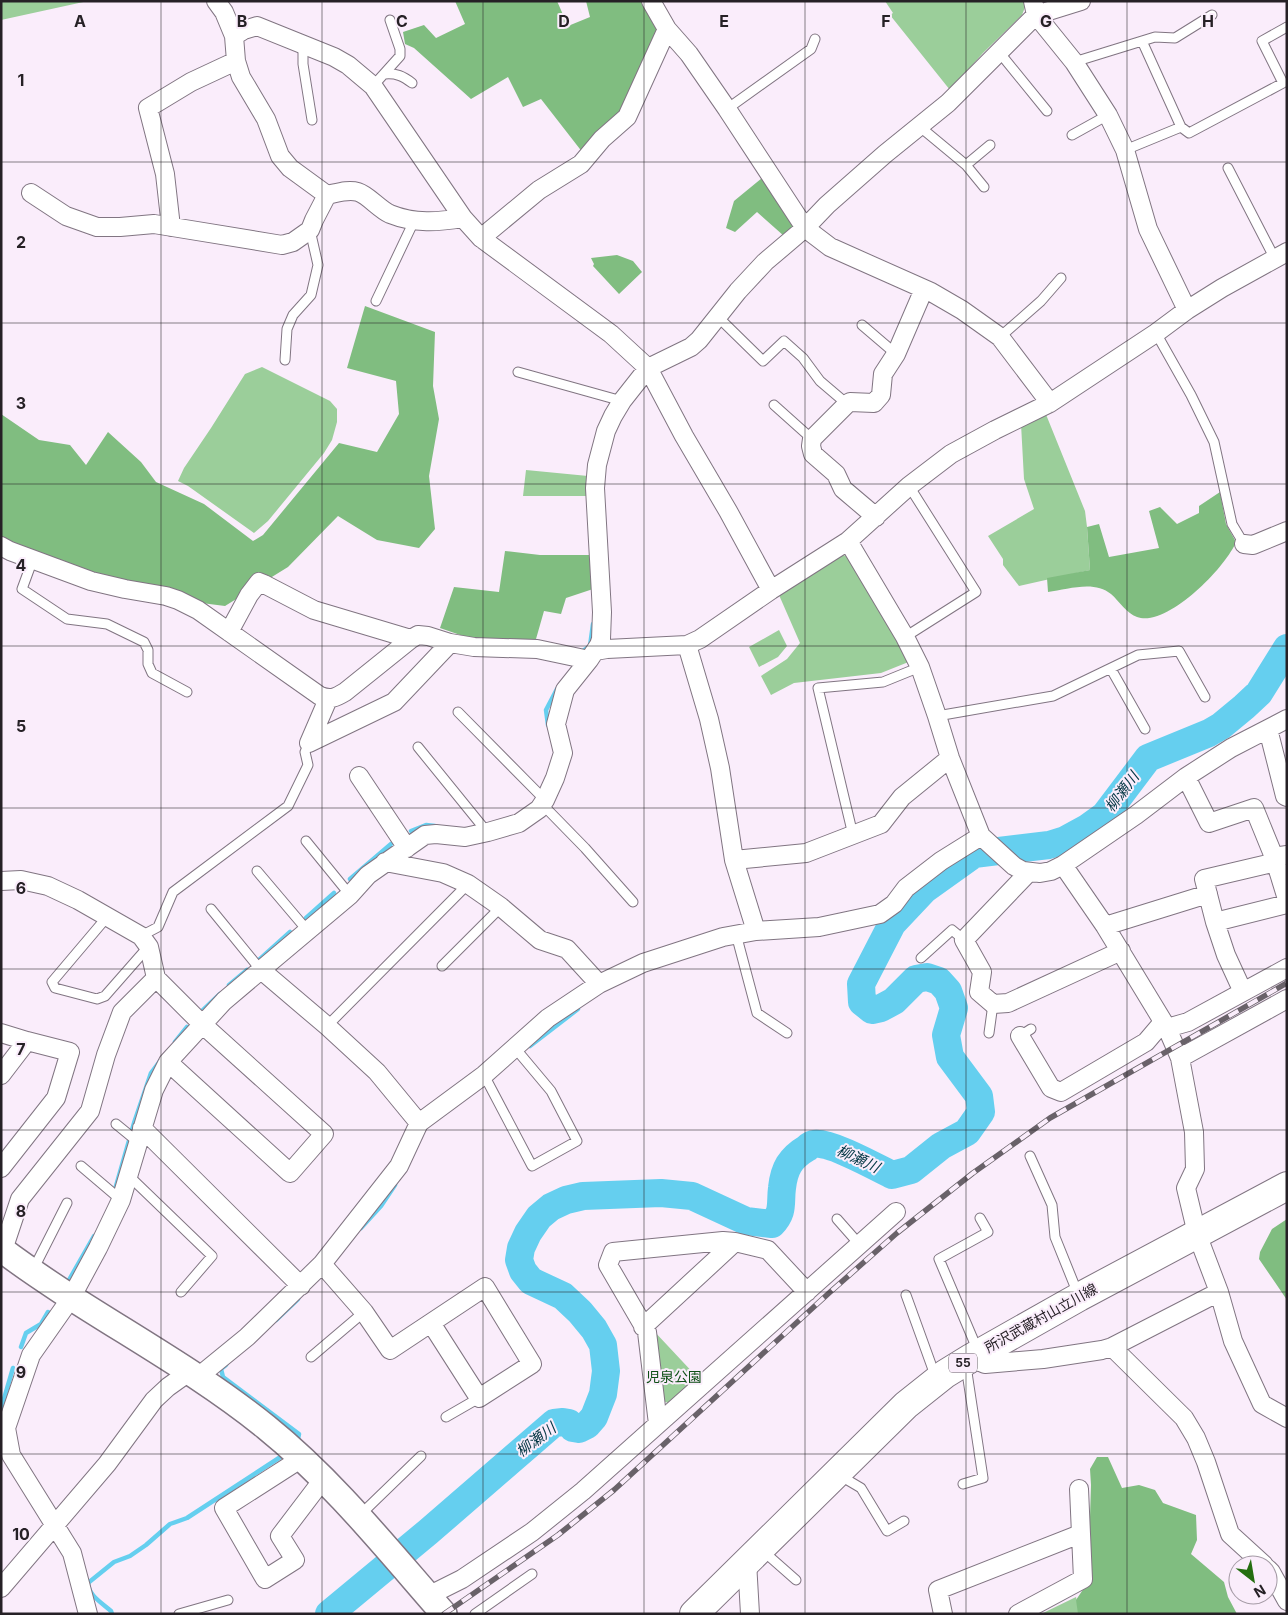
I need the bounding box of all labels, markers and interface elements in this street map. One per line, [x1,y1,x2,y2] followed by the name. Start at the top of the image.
[74,11,86,31] text: A
[237,11,247,31] text: B
[396,11,408,31] text: C
[558,11,570,31] text: D
[719,11,729,31] text: E
[881,11,891,31] text: F
[1040,11,1052,31] text: G
[1202,11,1214,31] text: H
[18,70,24,90] text: 1
[16,232,26,252] text: 2
[16,393,26,413] text: 3
[16,555,27,575] text: 4
[16,716,26,736] text: 5
[1100,766,1144,815] water label: 柳瀬川
[16,878,26,898] text: 6
[16,1039,26,1059] text: 7
[834,1140,884,1178] water label: 柳瀬川
[16,1201,26,1221] text: 8
[982,1280,1100,1356] street label: 所沢武蔵村山立川線
[949,1354,977,1372] road number: 55
[16,1362,26,1382] text: 9
[646,1368,702,1385] park label: 児泉公園
[512,1417,561,1461] water label: 柳瀬川
[12,1524,30,1544] text: 10
[1228,1555,1278,1605] north arrow
[1251,1582,1269,1602] text: N

